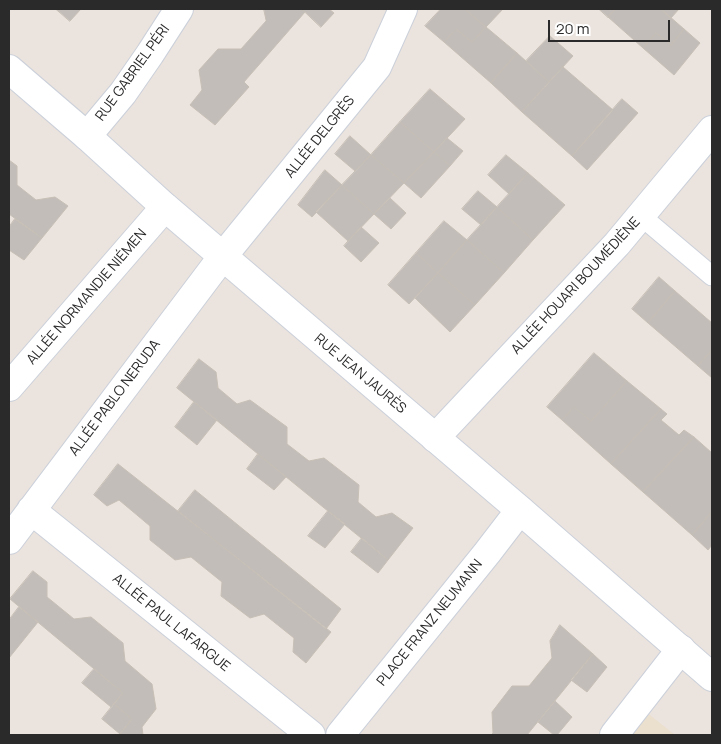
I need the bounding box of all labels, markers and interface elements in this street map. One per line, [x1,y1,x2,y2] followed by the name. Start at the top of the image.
[551,10,674,42] scale bar
[556,18,589,39] text: 20 m
[92,22,174,124] street label: RUE GABRIEL PÉRI
[282,92,358,182] street label: ALLÉE DELGRÈS
[508,214,644,358] street label: ALLÉE HOUARI BOUMÉDIÈNE
[23,226,151,368] street label: ALLÉE NORMANDIE NIÉMEN
[311,331,409,417] street label: RUE JEAN JAURÈS
[66,337,164,459] street label: ALLÉE PABLO NERUDA
[374,556,486,690] street label: PLACE FRANZ NEUMANN
[109,570,233,676] street label: ALLÉE PAUL LAFARGUE

